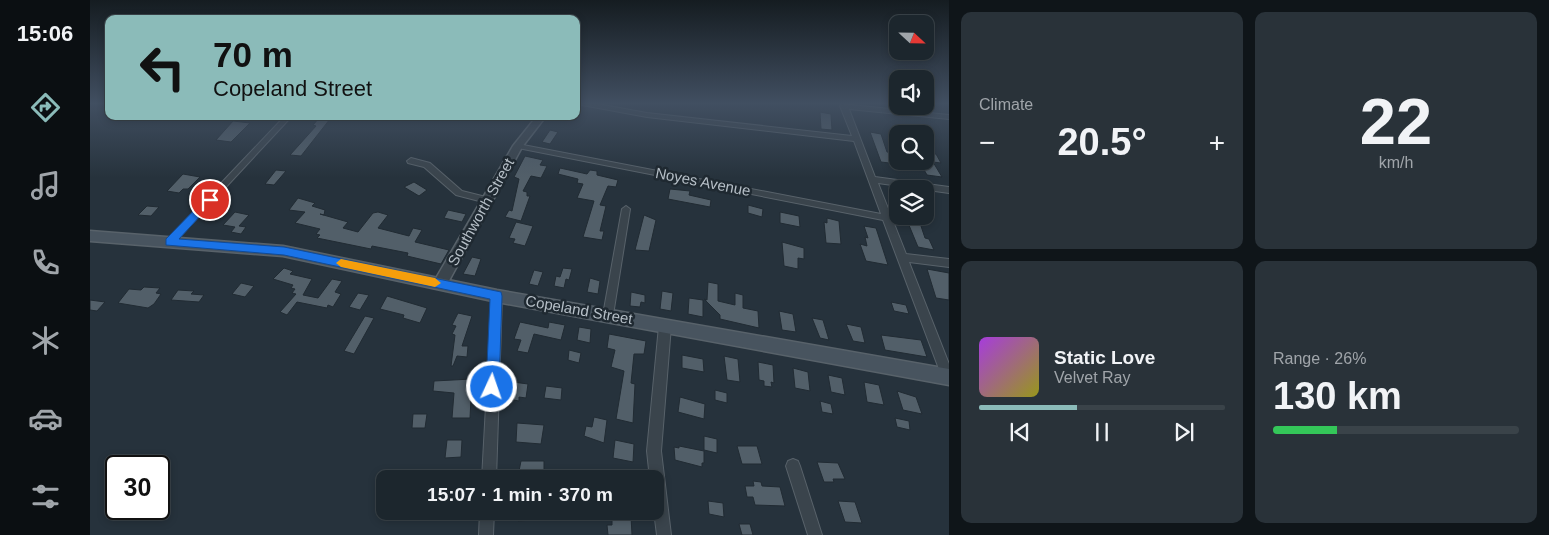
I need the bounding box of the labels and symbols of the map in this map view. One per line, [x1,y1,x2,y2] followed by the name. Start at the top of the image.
[889,15,934,60] north arrow
[444,154,518,268] street label: Southworth Street
[654,164,752,199] street label: Noyes Avenue
[189,179,231,221] pin
[524,292,635,327] street label: Copeland Street
[465,360,517,412] position arrow
[105,455,170,520] speed limit sign: 30

